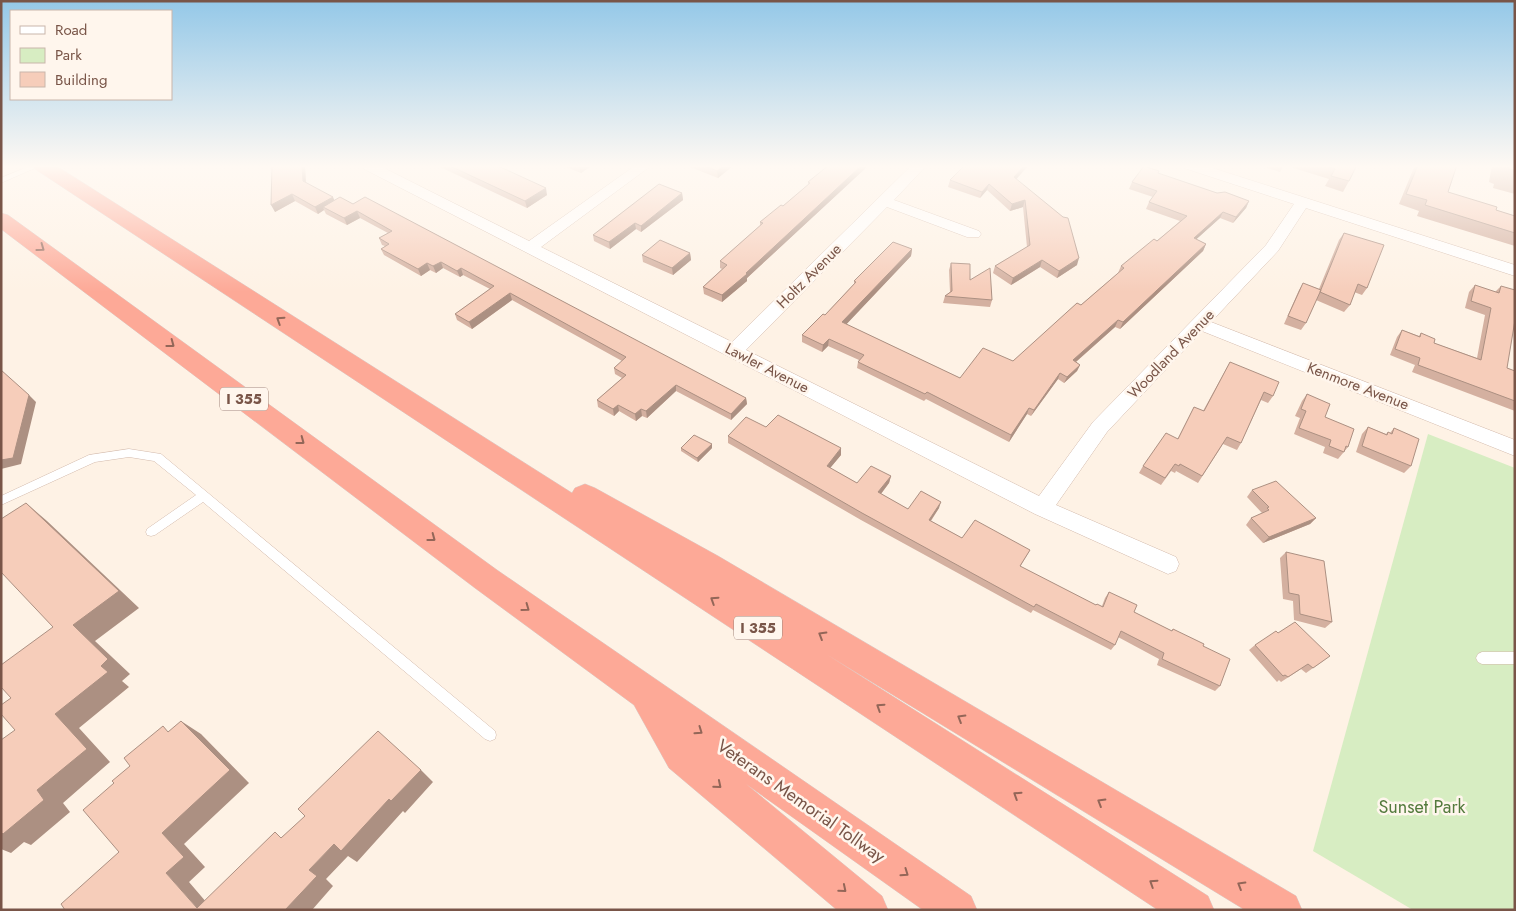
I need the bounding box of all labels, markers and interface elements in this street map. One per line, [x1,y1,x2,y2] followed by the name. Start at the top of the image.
[10,10,172,100] legend
[55,19,87,41] text: Road
[55,44,82,66] text: Park
[55,69,107,91] text: Building
[771,238,847,314] street label: Holtz Avenue
[35,241,44,251] one-way arrow
[1122,304,1220,404] street label: Woodland Avenue
[276,317,286,326] one-way arrow
[721,337,813,399] street label: Lawler Avenue
[165,339,174,347] one-way arrow
[1304,356,1412,416] street label: Kenmore Avenue
[220,388,268,410] road number: I 355
[295,436,304,444] one-way arrow
[426,533,435,541] one-way arrow
[710,597,720,606] one-way arrow
[520,602,529,610] one-way arrow
[734,616,782,640] road number: I 355
[819,631,828,641] one-way arrow
[876,704,886,713] one-way arrow
[958,715,967,725] one-way arrow
[693,725,703,734] one-way arrow
[711,733,891,869] street label: Veterans Memorial Tollway
[712,779,721,788] one-way arrow
[1013,792,1022,801] one-way arrow
[1378,794,1466,820] park label: Sunset Park
[1098,798,1107,808] one-way arrow
[899,867,909,876] one-way arrow
[1149,880,1158,890] one-way arrow
[1237,881,1246,891] one-way arrow
[837,883,846,891] one-way arrow

